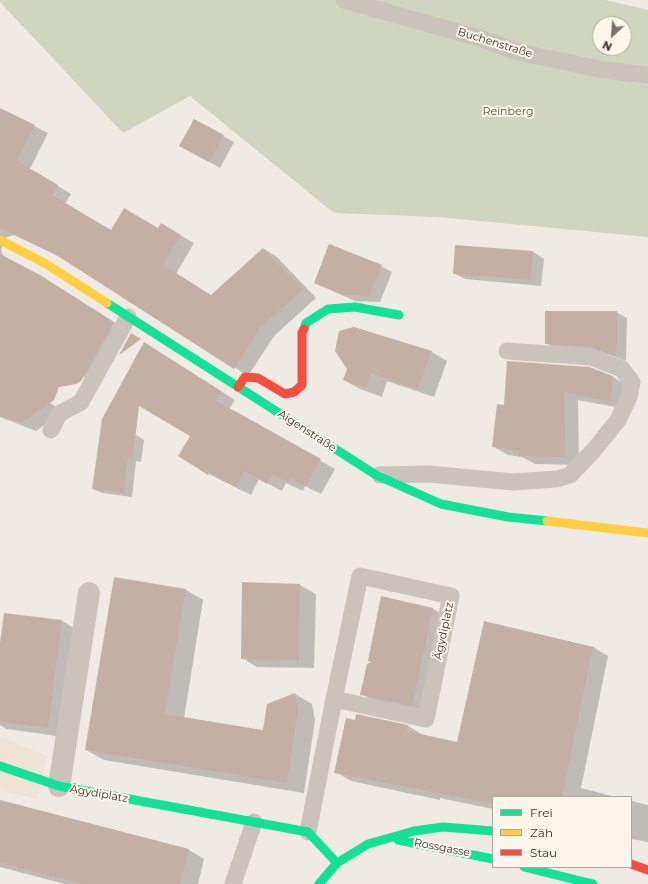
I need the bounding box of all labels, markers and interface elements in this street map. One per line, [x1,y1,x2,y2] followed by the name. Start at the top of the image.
[592,16,632,56] north arrow
[456,25,534,61] street label: Buchenstraße
[600,38,614,54] text: N
[483,105,533,119] park label: Reinberg
[275,407,339,455] street label: Aigenstraße
[431,601,457,661] street label: Ägydiplatz
[69,782,129,806] street label: Ägydiplatz
[492,796,632,868] legend
[530,805,553,820] text: Frei
[530,825,553,840] text: Zäh
[413,836,471,860] street label: Rossgasse
[530,845,557,860] text: Stau

